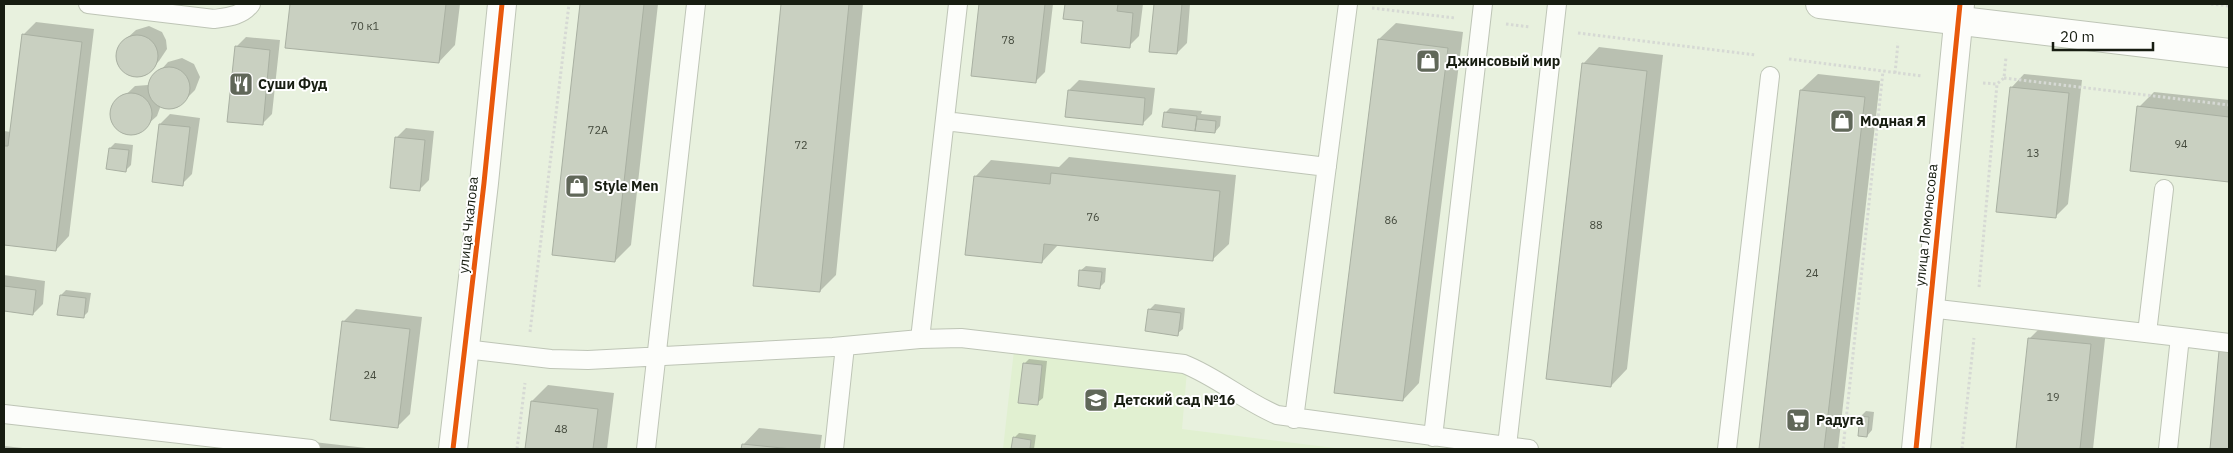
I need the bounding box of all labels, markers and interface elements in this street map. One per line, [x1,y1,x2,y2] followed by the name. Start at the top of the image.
[351,19,380,33] house number: 70 к1
[2053,20,2153,52] scale bar
[2060,27,2095,46] text: 20 m
[1001,33,1015,47] house number: 78
[1415,48,1441,74] shop icon: Джинсовый мир
[1446,52,1560,70] place label: Джинсовый мир
[228,71,254,97] restaurant icon: Суши Фуд
[258,75,327,93] place label: Суши Фуд
[1829,108,1855,134] shop icon: Модная Я
[1860,112,1926,130] place label: Модная Я
[588,123,608,137] house number: 72А
[2174,137,2188,151] house number: 94
[794,138,808,152] house number: 72
[2026,146,2040,160] house number: 13
[1911,162,1941,287] street label: улица Ломоносова
[564,173,590,199] shop icon: Style Men
[454,175,482,274] street label: улица Чкалова
[594,177,659,195] place label: Style Men
[1086,210,1100,224] house number: 76
[1384,213,1398,227] house number: 86
[1589,218,1603,232] house number: 88
[1805,266,1819,280] house number: 24
[363,368,377,382] house number: 24
[1083,387,1109,413] school or university icon: Детский сад №16
[2046,390,2060,404] house number: 19
[1114,391,1235,409] place label: Детский сад №16
[1785,407,1811,433] supermarket icon: Радуга
[1816,411,1864,429] place label: Радуга
[554,422,568,436] house number: 48

